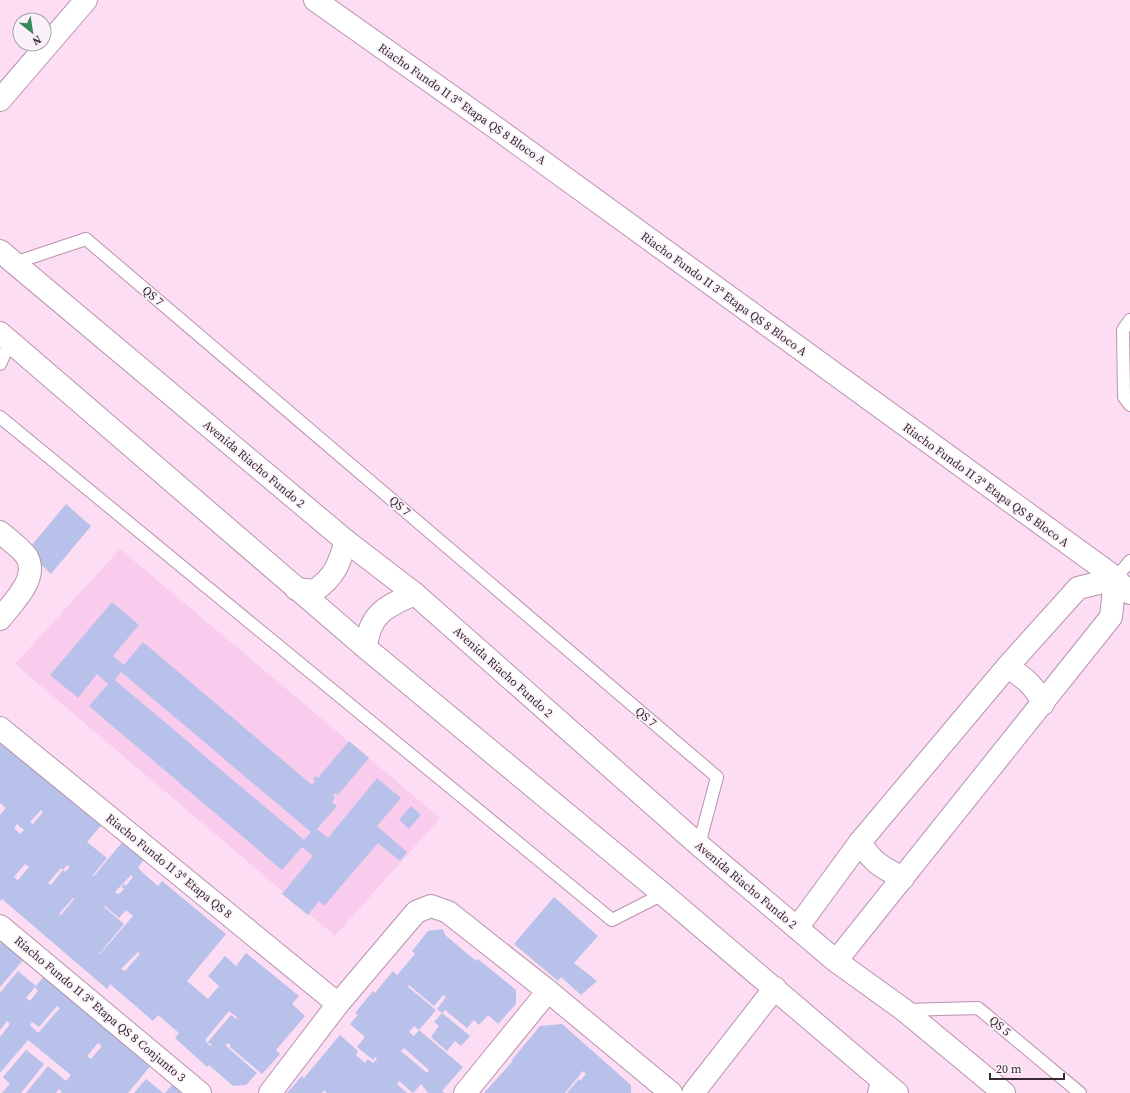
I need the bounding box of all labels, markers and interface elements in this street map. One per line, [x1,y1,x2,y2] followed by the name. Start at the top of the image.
[12,12,52,52] north arrow
[30,32,44,49] text: N
[375,40,549,168] street label: Riacho Fundo II 3ª Etapa QS 8 Bloco A
[638,228,810,360] street label: Riacho Fundo II 3ª Etapa QS 8 Bloco A
[139,282,167,310] street label: QS 7
[200,417,308,511] street label: Avenida Riacho Fundo 2
[900,419,1072,551] street label: Riacho Fundo II 3ª Etapa QS 8 Bloco A
[386,492,414,520] street label: QS 7
[450,623,556,721] street label: Avenida Riacho Fundo 2
[632,703,660,731] street label: QS 7
[103,810,235,922] street label: Riacho Fundo II 3ª Etapa QS 8
[692,838,800,932] street label: Avenida Riacho Fundo 2
[11,932,189,1086] street label: Riacho Fundo II 3ª Etapa QS 8 Conjunto 3
[986,1012,1014,1040] street label: QS 5
[990,1055,1064,1081] scale bar
[996,1061,1022,1077] text: 20 m

